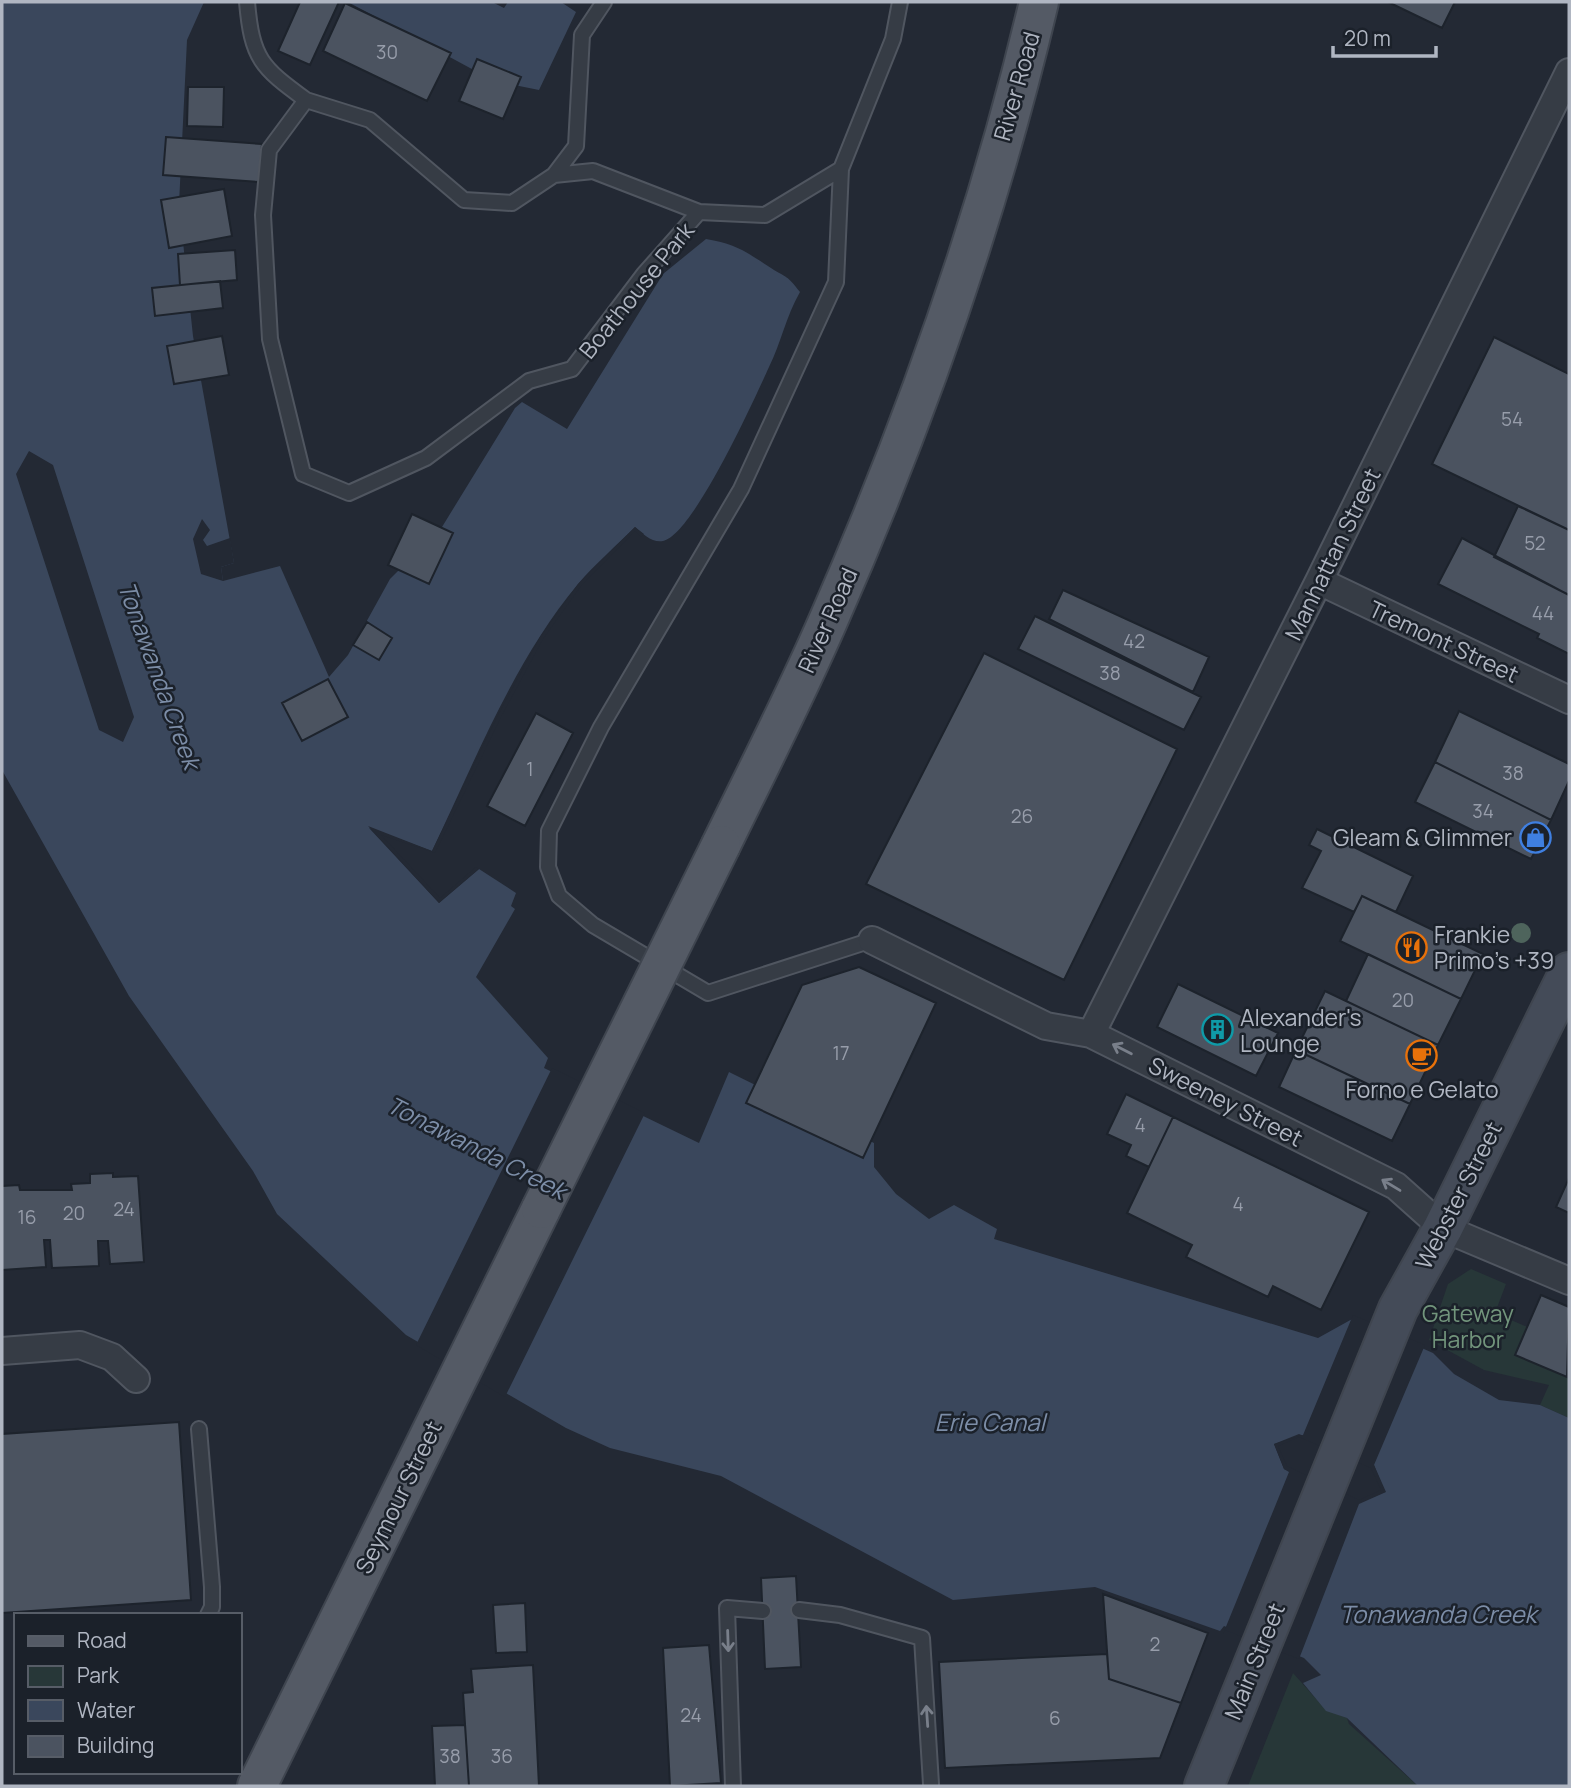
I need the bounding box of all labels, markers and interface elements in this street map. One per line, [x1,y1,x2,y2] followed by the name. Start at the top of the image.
[1333,14,1436,58] scale bar
[1344,24,1391,52] text: 20 m
[985,28,1047,144] street label: River Road
[376,39,398,65] house number: 30
[571,215,701,365] street label: Boathouse Park
[1501,406,1523,432] house number: 54
[1276,463,1388,645] street label: Manhattan Street
[1524,530,1546,556] house number: 52
[790,562,864,678] street label: River Road
[111,577,210,776] water label: Tonawanda Creek
[1364,592,1524,690] street label: Tremont Street
[1532,600,1554,626] house number: 44
[1123,628,1145,654] house number: 42
[1099,660,1121,686] house number: 38
[526,756,534,782] house number: 1
[1502,760,1524,786] house number: 38
[1472,798,1494,824] house number: 34
[1011,803,1033,829] house number: 26
[1518,820,1552,854] shop icon: Gleam & Glimmer
[1333,821,1512,853] place label: Gleam & Glimmer
[1434,918,1554,976] place label: Frankie Primo's +39
[1394,930,1428,964] restaurant icon: Frankie Primo's +39
[1392,987,1414,1013] house number: 20
[1240,1001,1361,1059] place label: Alexander's Lounge
[1200,1013,1234,1047] building icon: Alexander's Lounge
[1405,1038,1439,1072] cafe icon: Forno e Gelato
[833,1040,849,1066] house number: 17
[1112,1042,1133,1056] one-way arrow
[1143,1048,1309,1154] street label: Sweeney Street
[1345,1073,1499,1105] place label: Forno e Gelato
[382,1088,575,1208] water label: Tonawanda Creek
[1134,1112,1146,1138] house number: 4
[1407,1116,1509,1274] street label: Webster Street
[1381,1177,1401,1191] one-way arrow
[1232,1191,1244,1217] house number: 4
[113,1196,135,1222] house number: 24
[63,1200,85,1226] house number: 20
[17,1204,37,1230] house number: 16
[1422,1297,1514,1355] park label: Gateway Harbor
[935,1405,1049,1438] water label: Erie Canal
[347,1415,449,1579] street label: Seymour Street
[1340,1597,1539,1630] water label: Tonawanda Creek
[1216,1598,1292,1724] street label: Main Street
[14,1613,242,1774] legend
[77,1626,127,1654] text: Road
[721,1629,734,1652] one-way arrow
[1150,1631,1160,1657] house number: 2
[77,1661,119,1689] text: Park
[77,1696,136,1724] text: Water
[680,1702,702,1728] house number: 24
[920,1705,933,1728] one-way arrow
[1049,1705,1061,1731] house number: 6
[77,1731,154,1759] text: Building
[439,1743,461,1769] house number: 38
[491,1743,513,1769] house number: 36

